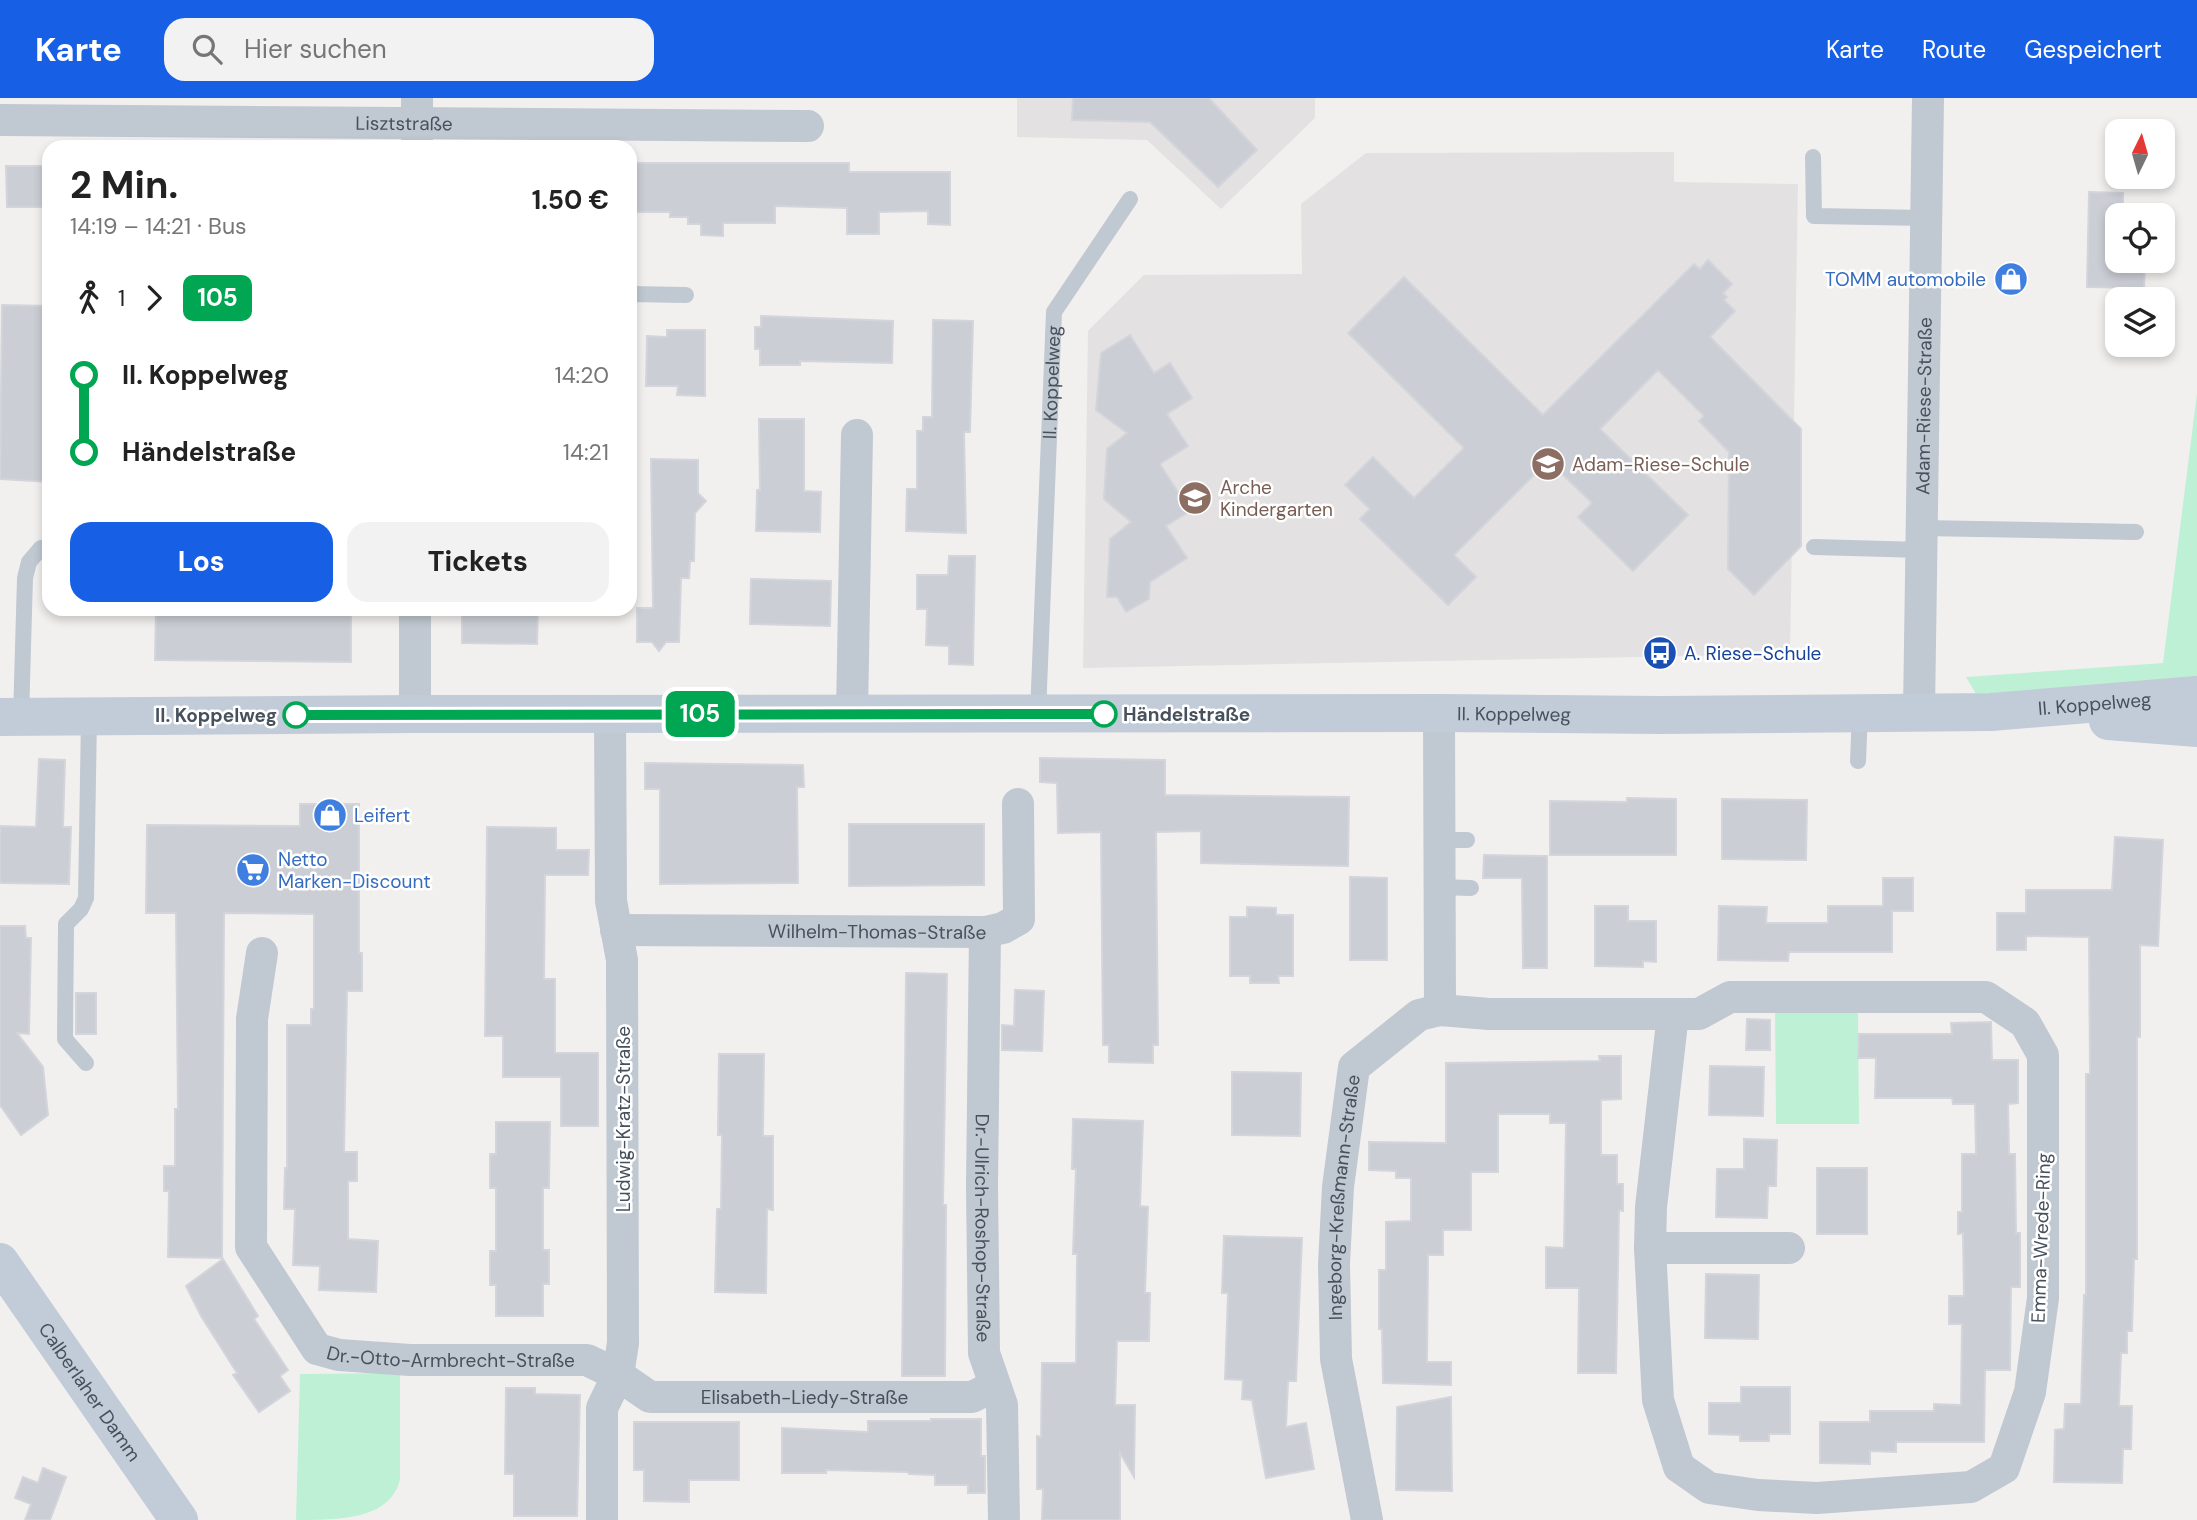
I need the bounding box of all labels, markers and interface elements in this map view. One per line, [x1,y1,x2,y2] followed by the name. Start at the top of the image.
[164,18,654,81] search box
[35,28,122,71] text: Karte
[188,30,226,68] icon: search
[244,32,387,66] text: Hier suchen
[1826,34,1884,65] text: Karte
[1922,34,1986,65] text: Route
[2024,34,2162,65] text: Gespeichert
[355,110,453,136] street label: Lisztstraße
[2105,119,2175,189] north arrow
[2105,119,2175,357] map controls
[70,160,178,210] text: 2 Min.
[532,183,609,217] text: 1.50 €
[2105,203,2175,273] button: locate
[70,211,247,241] text: 14:19 – 14:21 · Bus
[1992,260,2030,298] shop icon: TOMM automobile
[1825,267,1986,292] place label: TOMM automobile
[70,279,108,317] icon: walk
[135,279,173,317] icon: forward
[197,282,238,313] text: 105
[118,283,125,313] text: 1
[2105,287,2175,357] button: layers
[1910,317,1937,495] street label: Adam-Riese-Straße
[1036,324,1066,440] street label: II. Koppelweg
[122,358,289,392] text: II. Koppelweg
[554,360,609,390] text: 14:20
[122,435,296,469] text: Händelstraße
[563,437,609,467] text: 14:21
[1529,445,1567,483] school or university icon: Adam-Riese-Schule
[1572,452,1750,477] place label: Adam-Riese-Schule
[1220,475,1333,522] place label: Arche Kindergarten
[1176,479,1214,517] school or university icon: Arche Kindergarten
[70,522,333,602] button: Los
[347,522,609,602] button: Tickets
[1641,634,1679,672] bus stop icon: A. Riese-Schule
[1684,641,1821,666] place label: A. Riese-Schule
[2037,686,2153,721] street label: II. Koppelweg
[660,691,740,737] line badge: 105
[680,698,720,729] text: 105
[1091,701,1117,727] marker: Händelstraße
[1457,701,1571,727] street label: II. Koppelweg
[283,702,309,728] marker: II. Koppelweg
[1123,702,1250,727] place label: Händelstraße
[155,703,277,728] place label: II. Koppelweg
[311,796,349,834] shop icon: Leifert
[354,803,410,828] place label: Leifert
[278,847,431,894] place label: Netto Marken-Discount
[234,851,272,889] supermarket icon: Netto Marken-Discount
[768,918,986,945] street label: Wilhelm-Thomas-Straße
[611,1026,636,1212] street label: Ludwig-Kratz-Straße
[1321,1073,1365,1321] street label: Ingeborg-Kreßmann-Straße
[969,1113,996,1342] street label: Dr.-Ulrich-Roshop-Straße
[2026,1152,2056,1324] street label: Emma-Wrede-Ring
[33,1317,147,1466] street label: Calberlaher Damm
[324,1340,575,1373] street label: Dr.-Otto-Armbrecht-Straße
[701,1385,908,1410] street label: Elisabeth-Liedy-Straße

